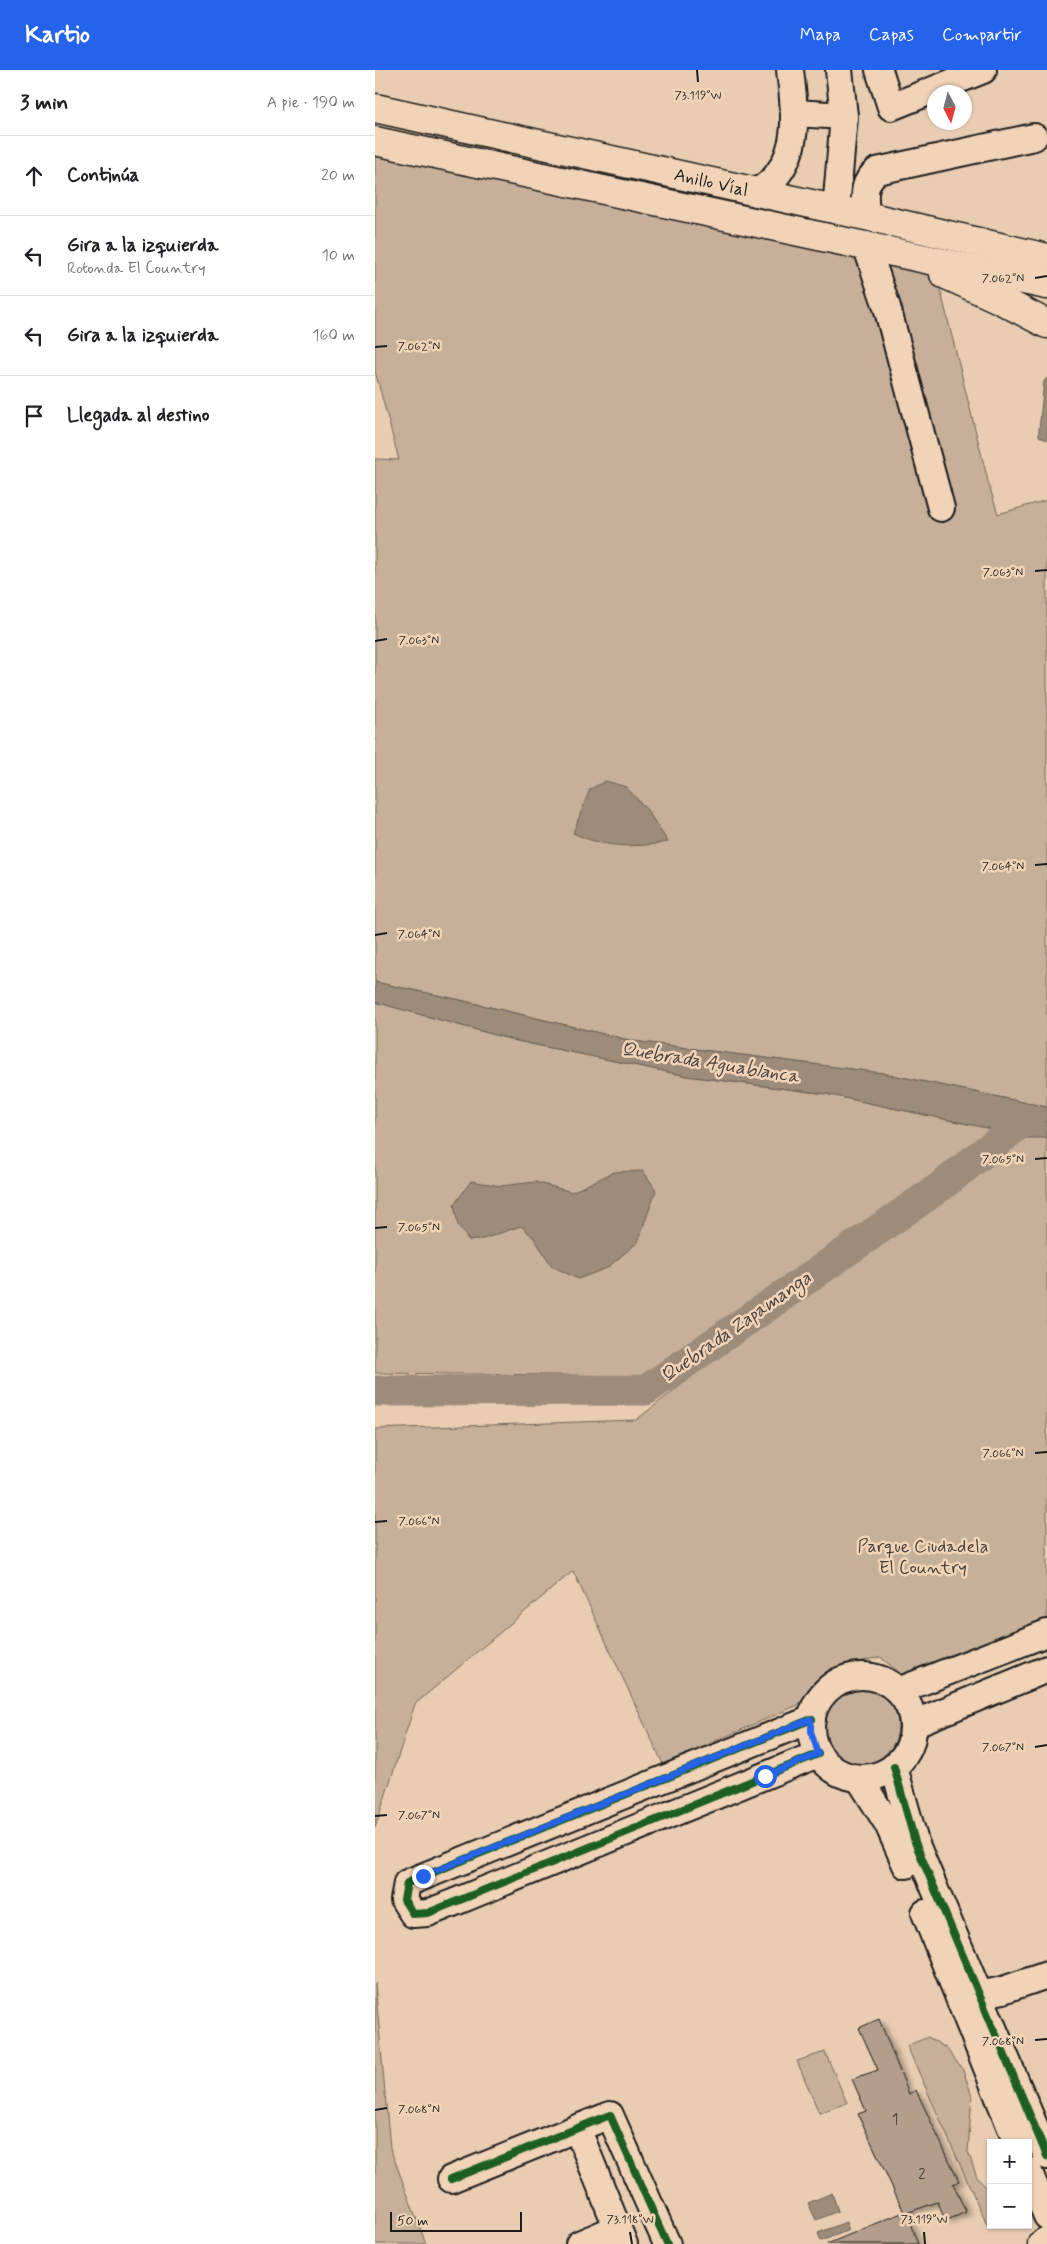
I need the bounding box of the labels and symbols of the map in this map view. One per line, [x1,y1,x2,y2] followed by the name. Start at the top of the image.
[927,85,972,130] north arrow
[675,88,722,104] text: 73.119°W
[672,163,750,203] street label: Anillo Víal
[982,271,1024,287] text: 7.062°N
[398,339,440,355] text: 7.062°N
[983,565,1023,581] text: 7.063°N
[399,633,439,649] text: 7.063°N
[982,859,1024,875] text: 7.064°N
[398,927,440,943] text: 7.064°N
[619,1037,801,1090] water label: Quebrada Aguablanca
[982,1152,1024,1168] text: 7.065°N
[398,1220,440,1236] text: 7.065°N
[656,1265,818,1390] water label: Quebrada Zapamanga
[982,1446,1024,1462] text: 7.066°N
[398,1514,440,1530] text: 7.066°N
[857,1535,989,1580] park label: Parque Ciudadela El Country
[982,1740,1024,1756] text: 7.067°N
[754,1765,777,1788] route start
[398,1808,440,1824] text: 7.067°N
[412,1865,435,1888] route end
[982,2034,1024,2050] text: 7.068°N
[398,2102,440,2118] text: 7.068°N
[892,2110,898,2130] house number: 1
[918,2165,926,2185] house number: 2
[390,2209,523,2232] scale bar
[606,2212,654,2228] text: 73.118°W
[901,2212,948,2228] text: 73.119°W

